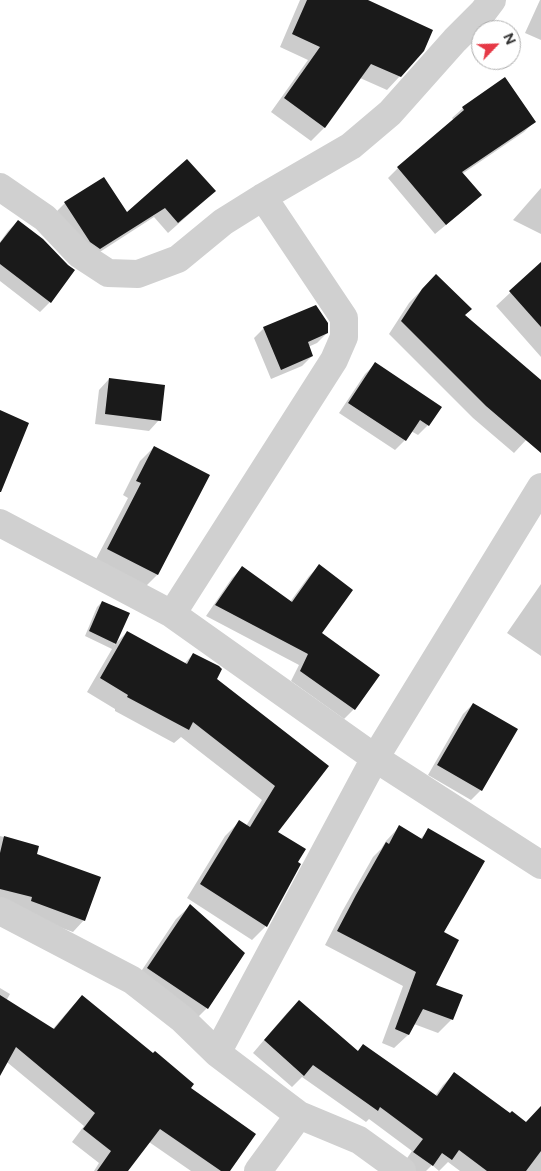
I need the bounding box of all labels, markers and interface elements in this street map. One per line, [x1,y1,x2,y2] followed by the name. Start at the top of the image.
[471,20,521,70] north arrow
[499,31,519,47] text: N

